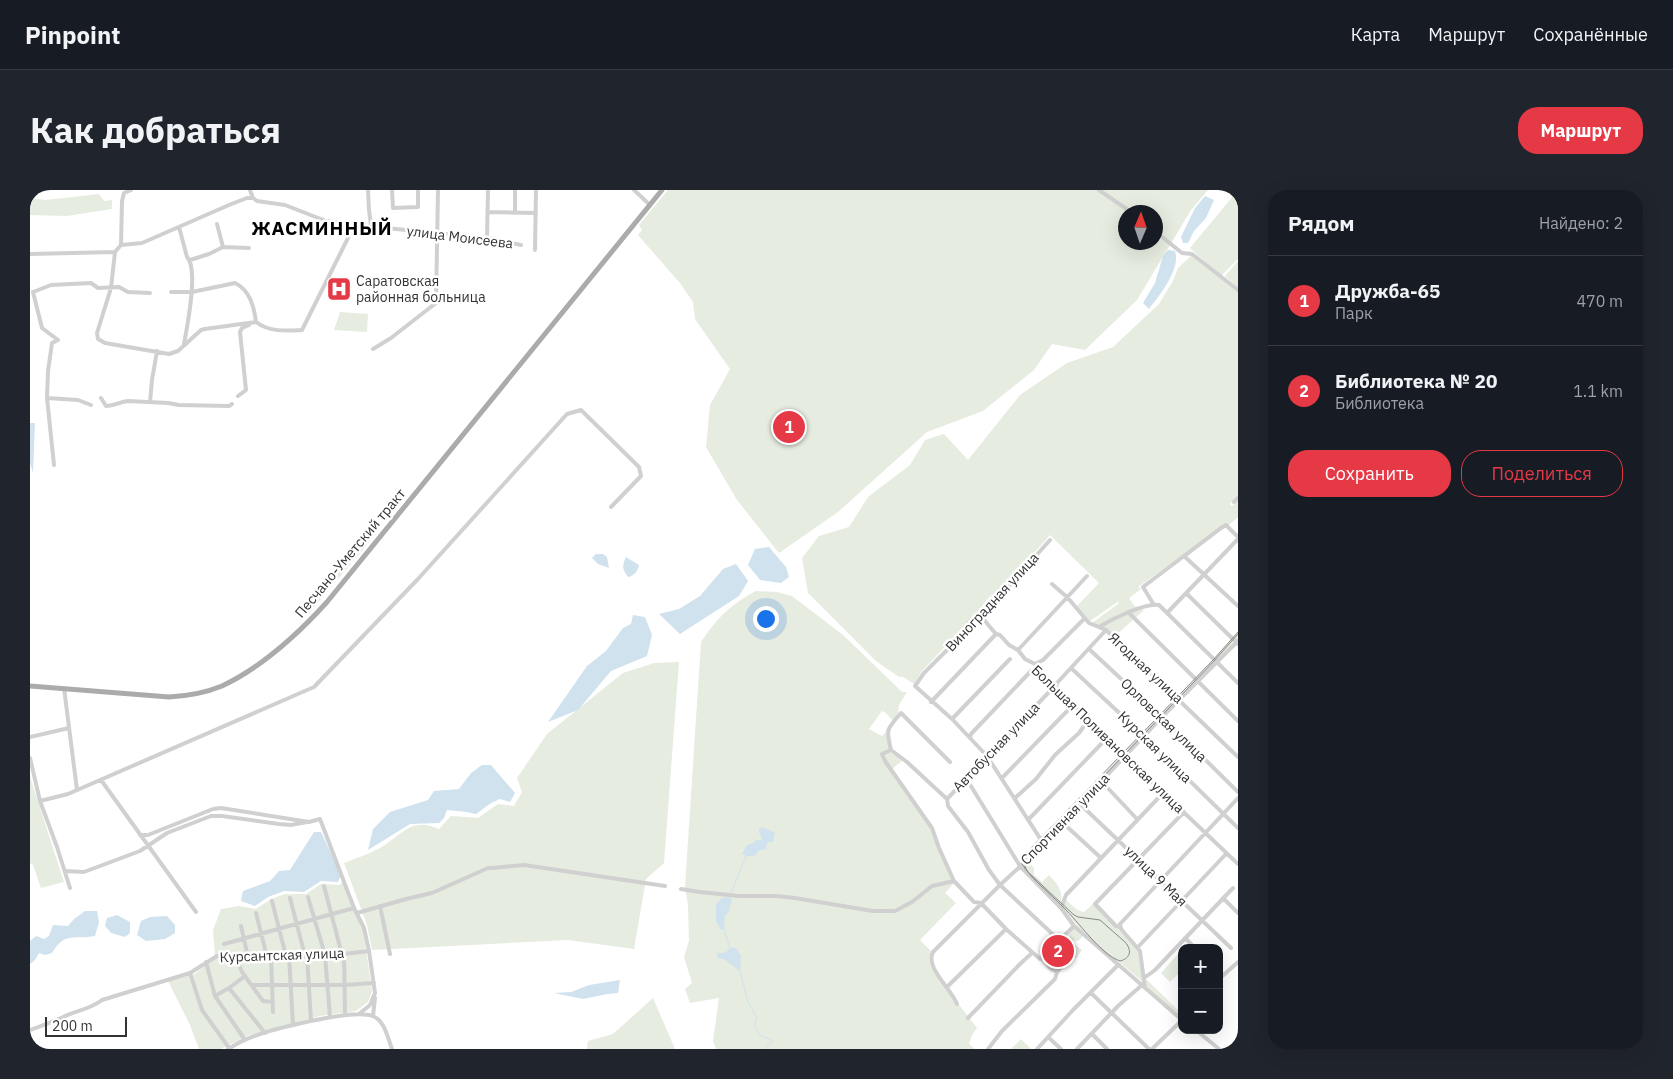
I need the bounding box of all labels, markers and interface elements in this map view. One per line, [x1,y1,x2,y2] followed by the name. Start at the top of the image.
[25,19,120,51] text: Pinpoint
[1351,23,1400,46] text: Карта
[1428,23,1505,46] text: Маршрут
[1533,23,1648,46] text: Сохранённые
[30,107,281,153] text: Как добраться
[1518,107,1643,154] button: Маршрут
[1118,205,1163,250] north arrow
[1288,209,1355,237] text: Рядом
[1539,213,1623,233] text: Найдено: 2
[251,216,393,240] district label: ЖАСМИННЫЙ
[406,222,515,253] street label: улица Моисеева
[356,272,486,306] place label: Саратовская районная больница
[326,276,352,302] hospital icon: Саратовская районная больница
[1335,279,1440,303] text: Дружба-65
[1299,291,1309,311] text: 1
[1576,291,1623,311] text: 470 m
[1335,303,1373,323] text: Парк
[1335,369,1497,393] text: Библиотека № 20
[1299,381,1309,401] text: 2
[1573,381,1623,401] text: 1.1 km
[1335,393,1424,413] text: Библиотека
[773,408,805,446] pin: 1
[1288,450,1451,497] button: Сохранить
[1461,450,1623,497] button: Поделиться
[291,485,410,621] street label: Песчано-Уметский тракт
[941,548,1043,655] street label: Виноградная улица
[753,606,779,632] your location
[1105,629,1188,708] street label: Ягодная улица
[1028,661,1189,817] street label: Большая Поливановская улица
[1117,674,1211,766] street label: Орловская улица
[949,698,1044,796] street label: Автобусная улица
[1114,707,1196,787] street label: Курская улица
[1017,769,1114,869] street label: Спортивная улица
[1121,842,1191,910] street label: улица 9 Мая
[1042,932,1074,970] pin: 2
[219,944,345,966] street label: Курсантская улица
[1178,944,1223,1034] map controls
[1178,944,1223,989] button: +
[1178,989,1223,1034] button: −
[45,1014,128,1037] scale bar
[52,1017,93,1035] text: 200 m

